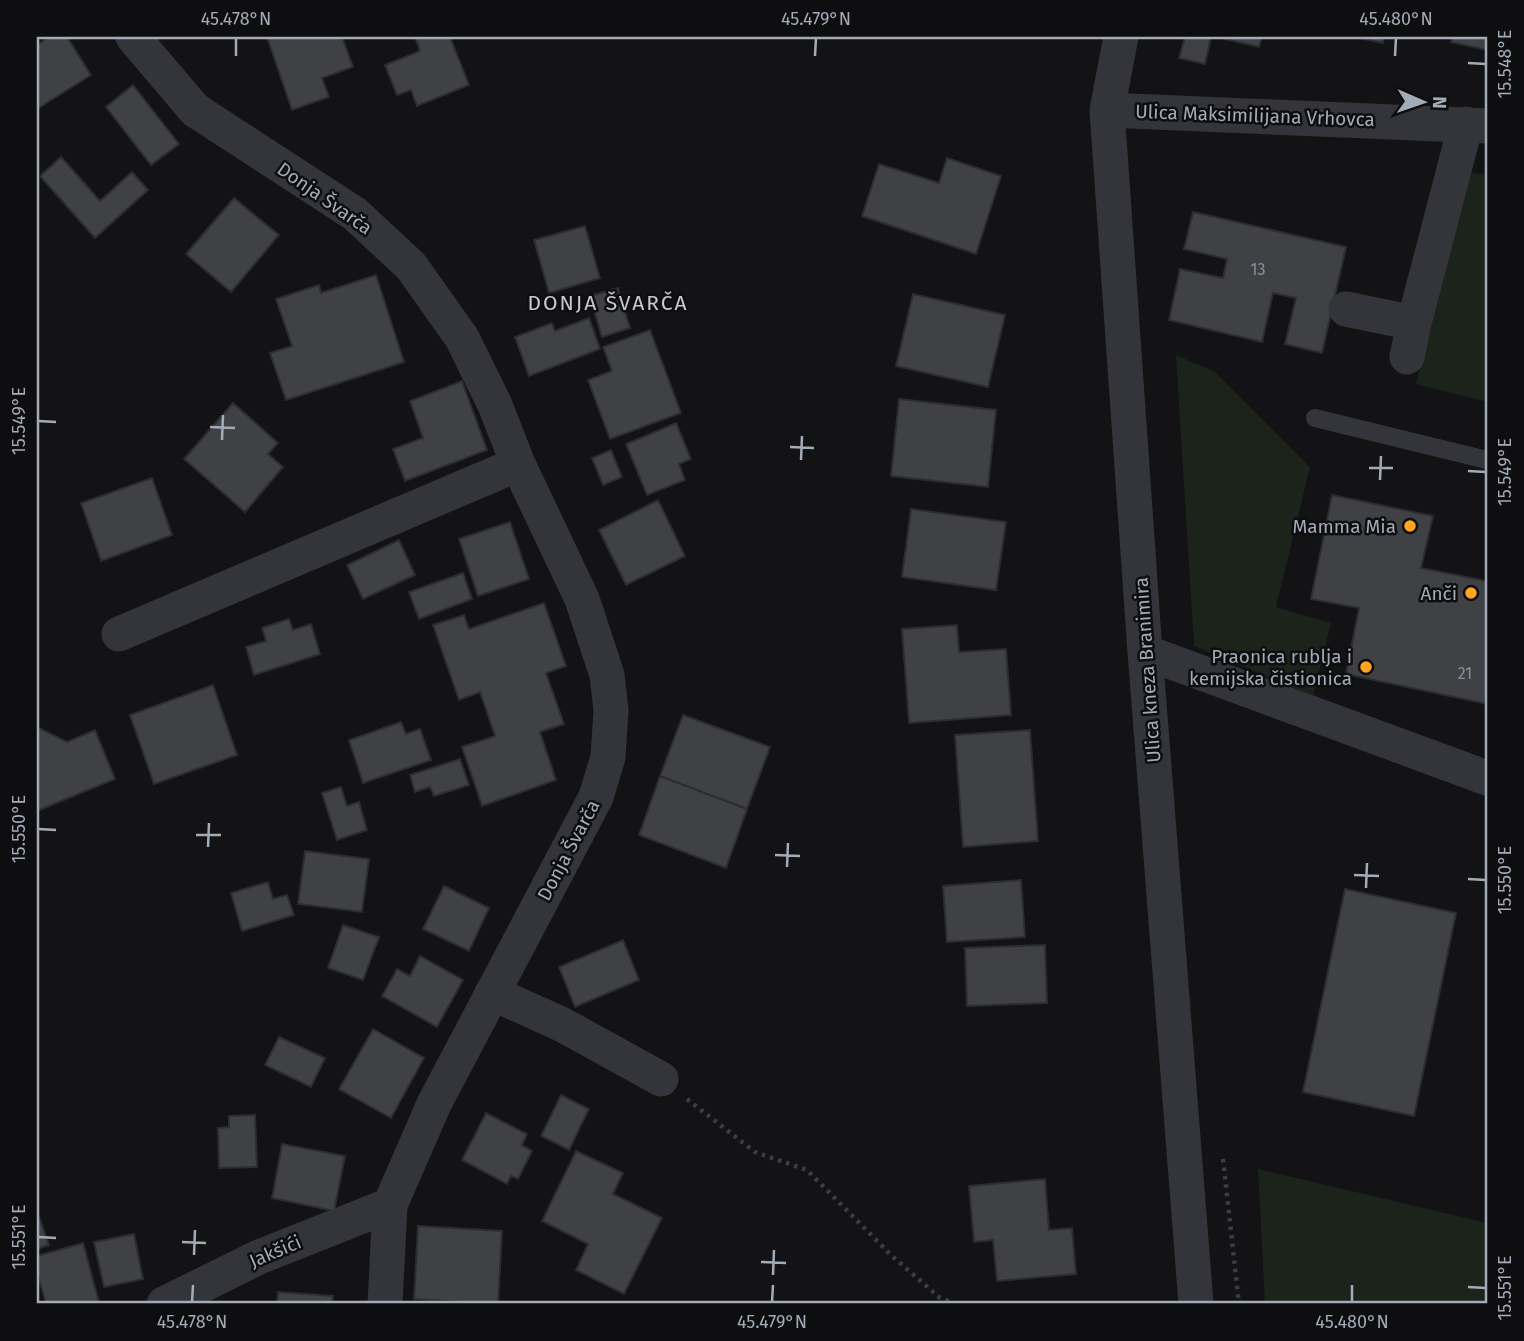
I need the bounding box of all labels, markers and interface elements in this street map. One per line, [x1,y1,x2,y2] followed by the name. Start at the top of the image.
[201,8,271,30] text: 45.478°N
[781,8,851,30] text: 45.479°N
[1359,8,1433,30] text: 45.480°N
[1494,30,1516,98] text: 15.548°E
[1388,66,1458,136] north arrow
[1428,96,1451,109] text: N
[1135,100,1375,131] street label: Ulica Maksimilijana Vrhovca
[273,157,377,240] street label: Donja Švarča
[1251,260,1265,279] house number: 13
[527,290,689,316] district label: DONJA ŠVARČA
[8,387,30,455] text: 15.549°E
[1494,438,1516,506] text: 15.549°E
[1292,515,1396,538] place label: Mamma Mia
[1402,518,1418,534] marker: Mamma Mia
[1130,576,1165,764] street label: Ulica kneza Branimira
[1421,582,1457,605] place label: Anči
[1463,585,1479,601] marker: Anči
[1189,645,1352,690] place label: Praonica rublja i kemijska čistionica
[1358,659,1374,675] marker: Praonica rublja i kemijska čistionica
[1458,664,1472,683] house number: 21
[8,795,30,863] text: 15.550°E
[532,796,605,905] street label: Donja Švarča
[1494,846,1516,914] text: 15.550°E
[8,1204,30,1270] text: 15.551°E
[246,1230,305,1273] street label: Jakšići
[1494,1255,1516,1321] text: 15.551°E
[157,1311,227,1333] text: 45.478°N
[737,1311,807,1333] text: 45.479°N
[1315,1311,1389,1333] text: 45.480°N

